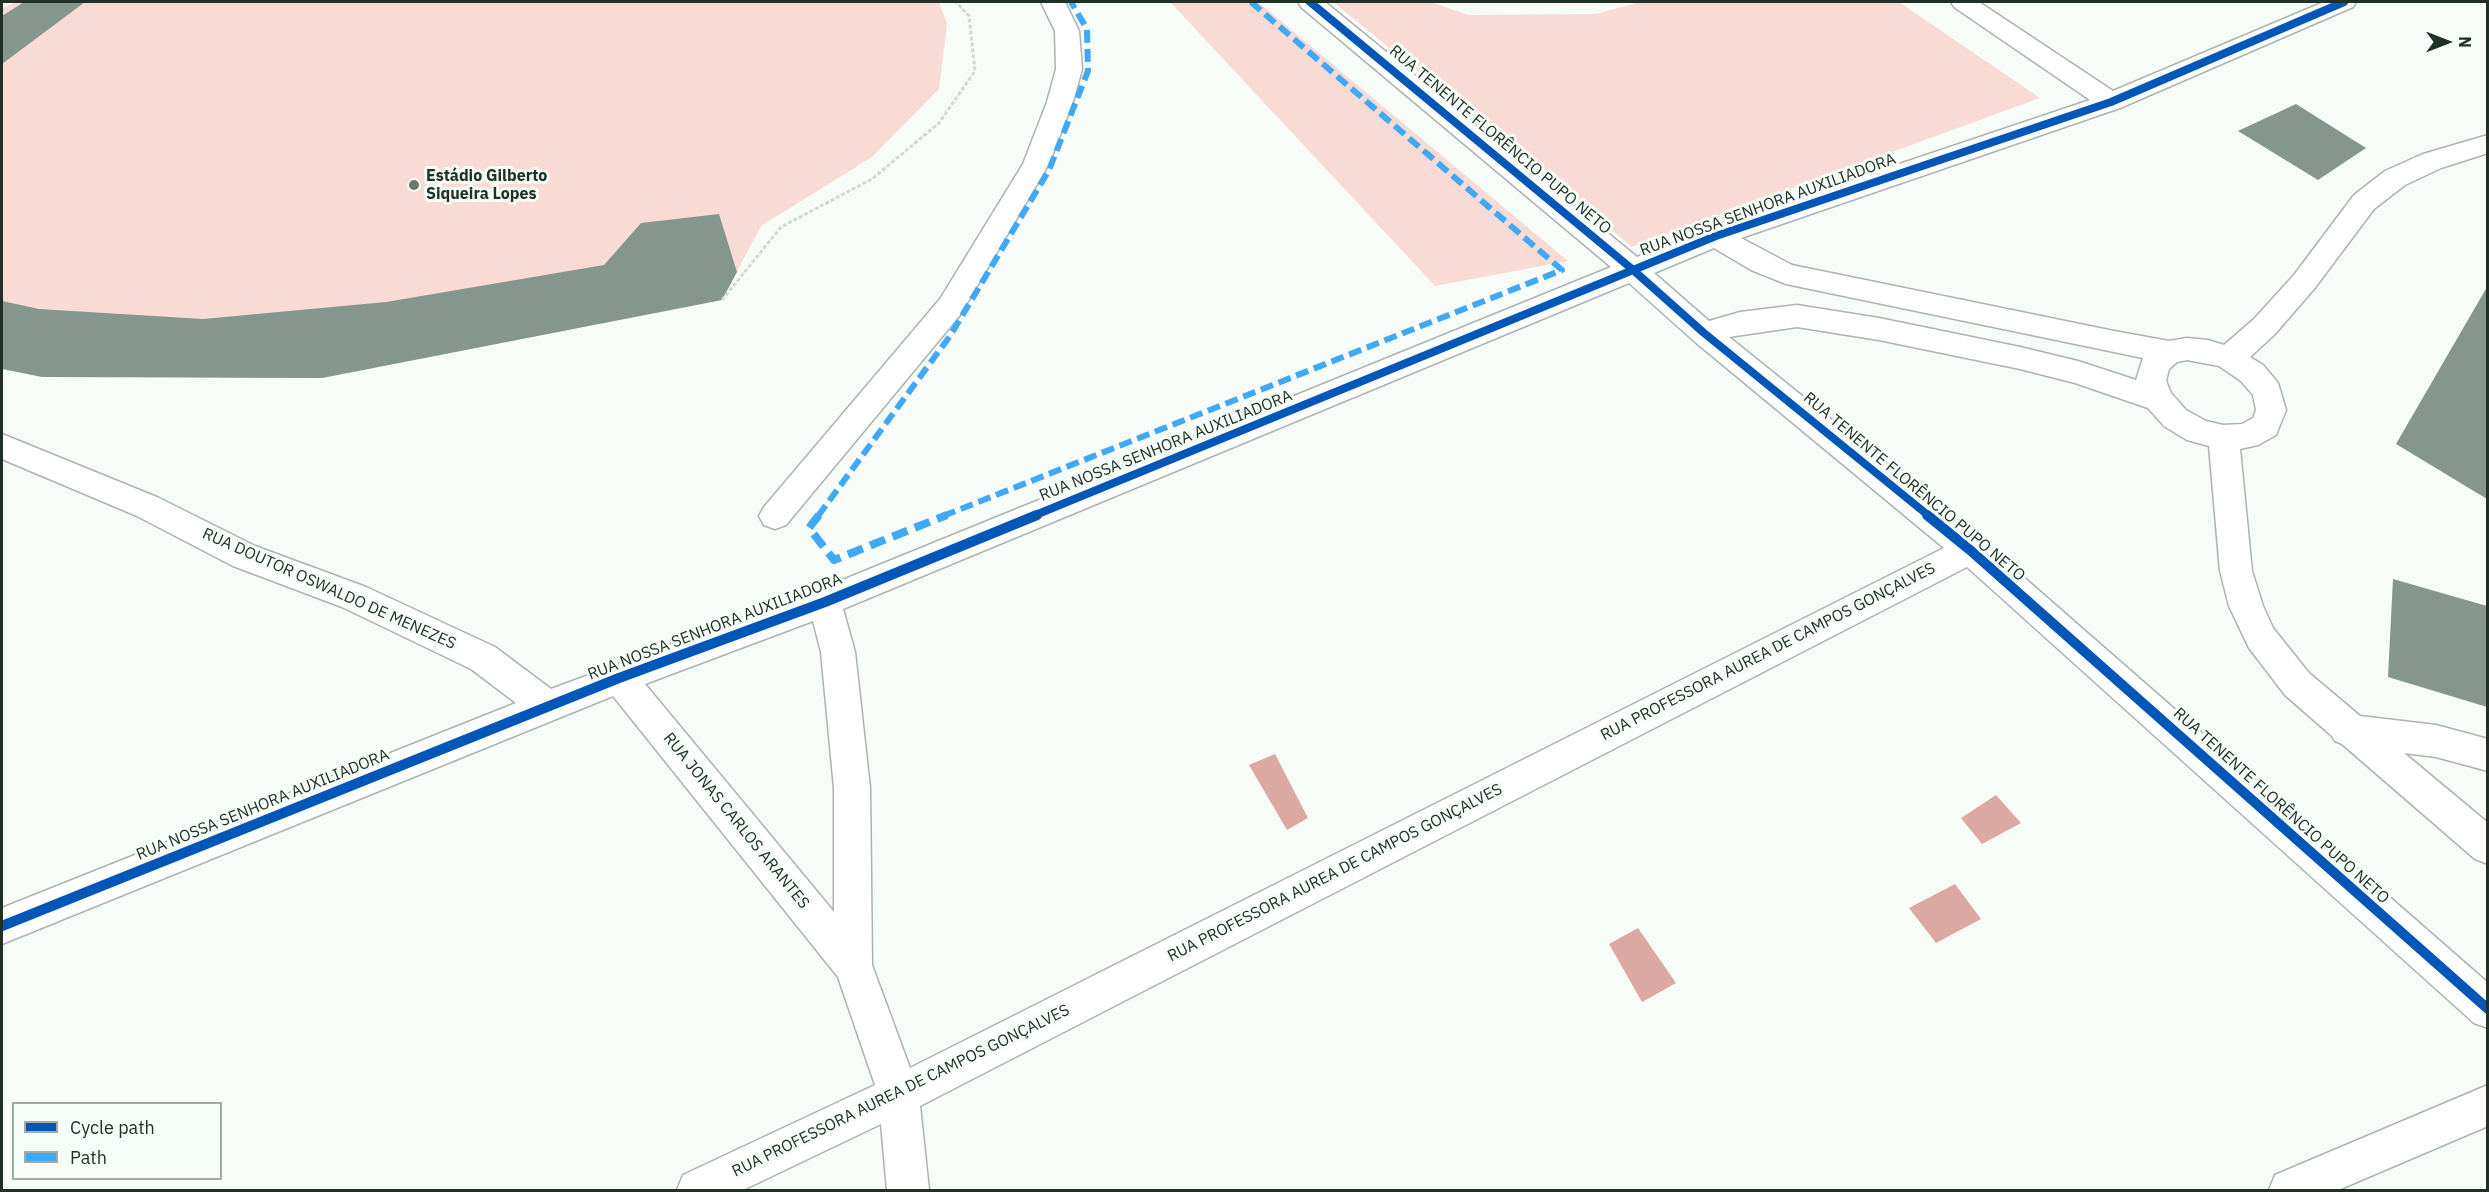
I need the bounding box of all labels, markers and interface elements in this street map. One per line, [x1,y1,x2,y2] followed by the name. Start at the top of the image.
[2417,12,2477,72] north arrow
[2455,36,2475,48] text: N
[1385,41,1615,239] street label: RUA TENENTE FLORÊNCIO PUPO NETO
[1637,150,1899,260] street label: RUA NOSSA SENHORA AUXILIADORA
[426,166,547,204] place label: Estádio Gilberto Siqueira Lopes
[407,178,421,192] marker: Estádio Gilberto Siqueira Lopes
[1037,386,1295,506] street label: RUA NOSSA SENHORA AUXILIADORA
[1799,388,2029,586] street label: RUA TENENTE FLORÊNCIO PUPO NETO
[199,524,459,654] street label: RUA DOUTOR OSWALDO DE MENEZES
[1597,559,1939,745] street label: RUA PROFESSORA AUREA DE CAMPOS GONÇALVES
[585,569,845,685] street label: RUA NOSSA SENHORA AUXILIADORA
[2169,704,2393,908] street label: RUA TENENTE FLORÊNCIO PUPO NETO
[659,729,813,913] street label: RUA JONAS CARLOS ARANTES
[134,745,392,865] street label: RUA NOSSA SENHORA AUXILIADORA
[1164,780,1506,966] street label: RUA PROFESSORA AUREA DE CAMPOS GONÇALVES
[729,1001,1073,1181] street label: RUA PROFESSORA AUREA DE CAMPOS GONÇALVES
[12,1102,222,1180] legend
[70,1116,155,1139] text: Cycle path
[70,1146,107,1169] text: Path

